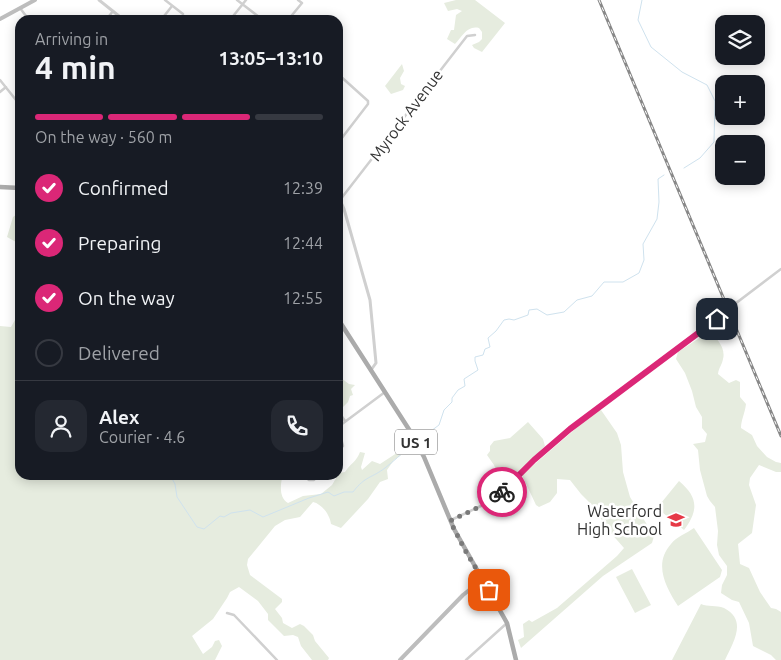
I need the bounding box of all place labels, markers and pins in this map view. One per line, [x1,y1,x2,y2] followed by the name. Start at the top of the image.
[696,298,738,340] pin
[577,502,662,538] place label: Waterford High School
[666,510,686,530] school or university icon: Waterford High School
[468,569,510,611] pin

